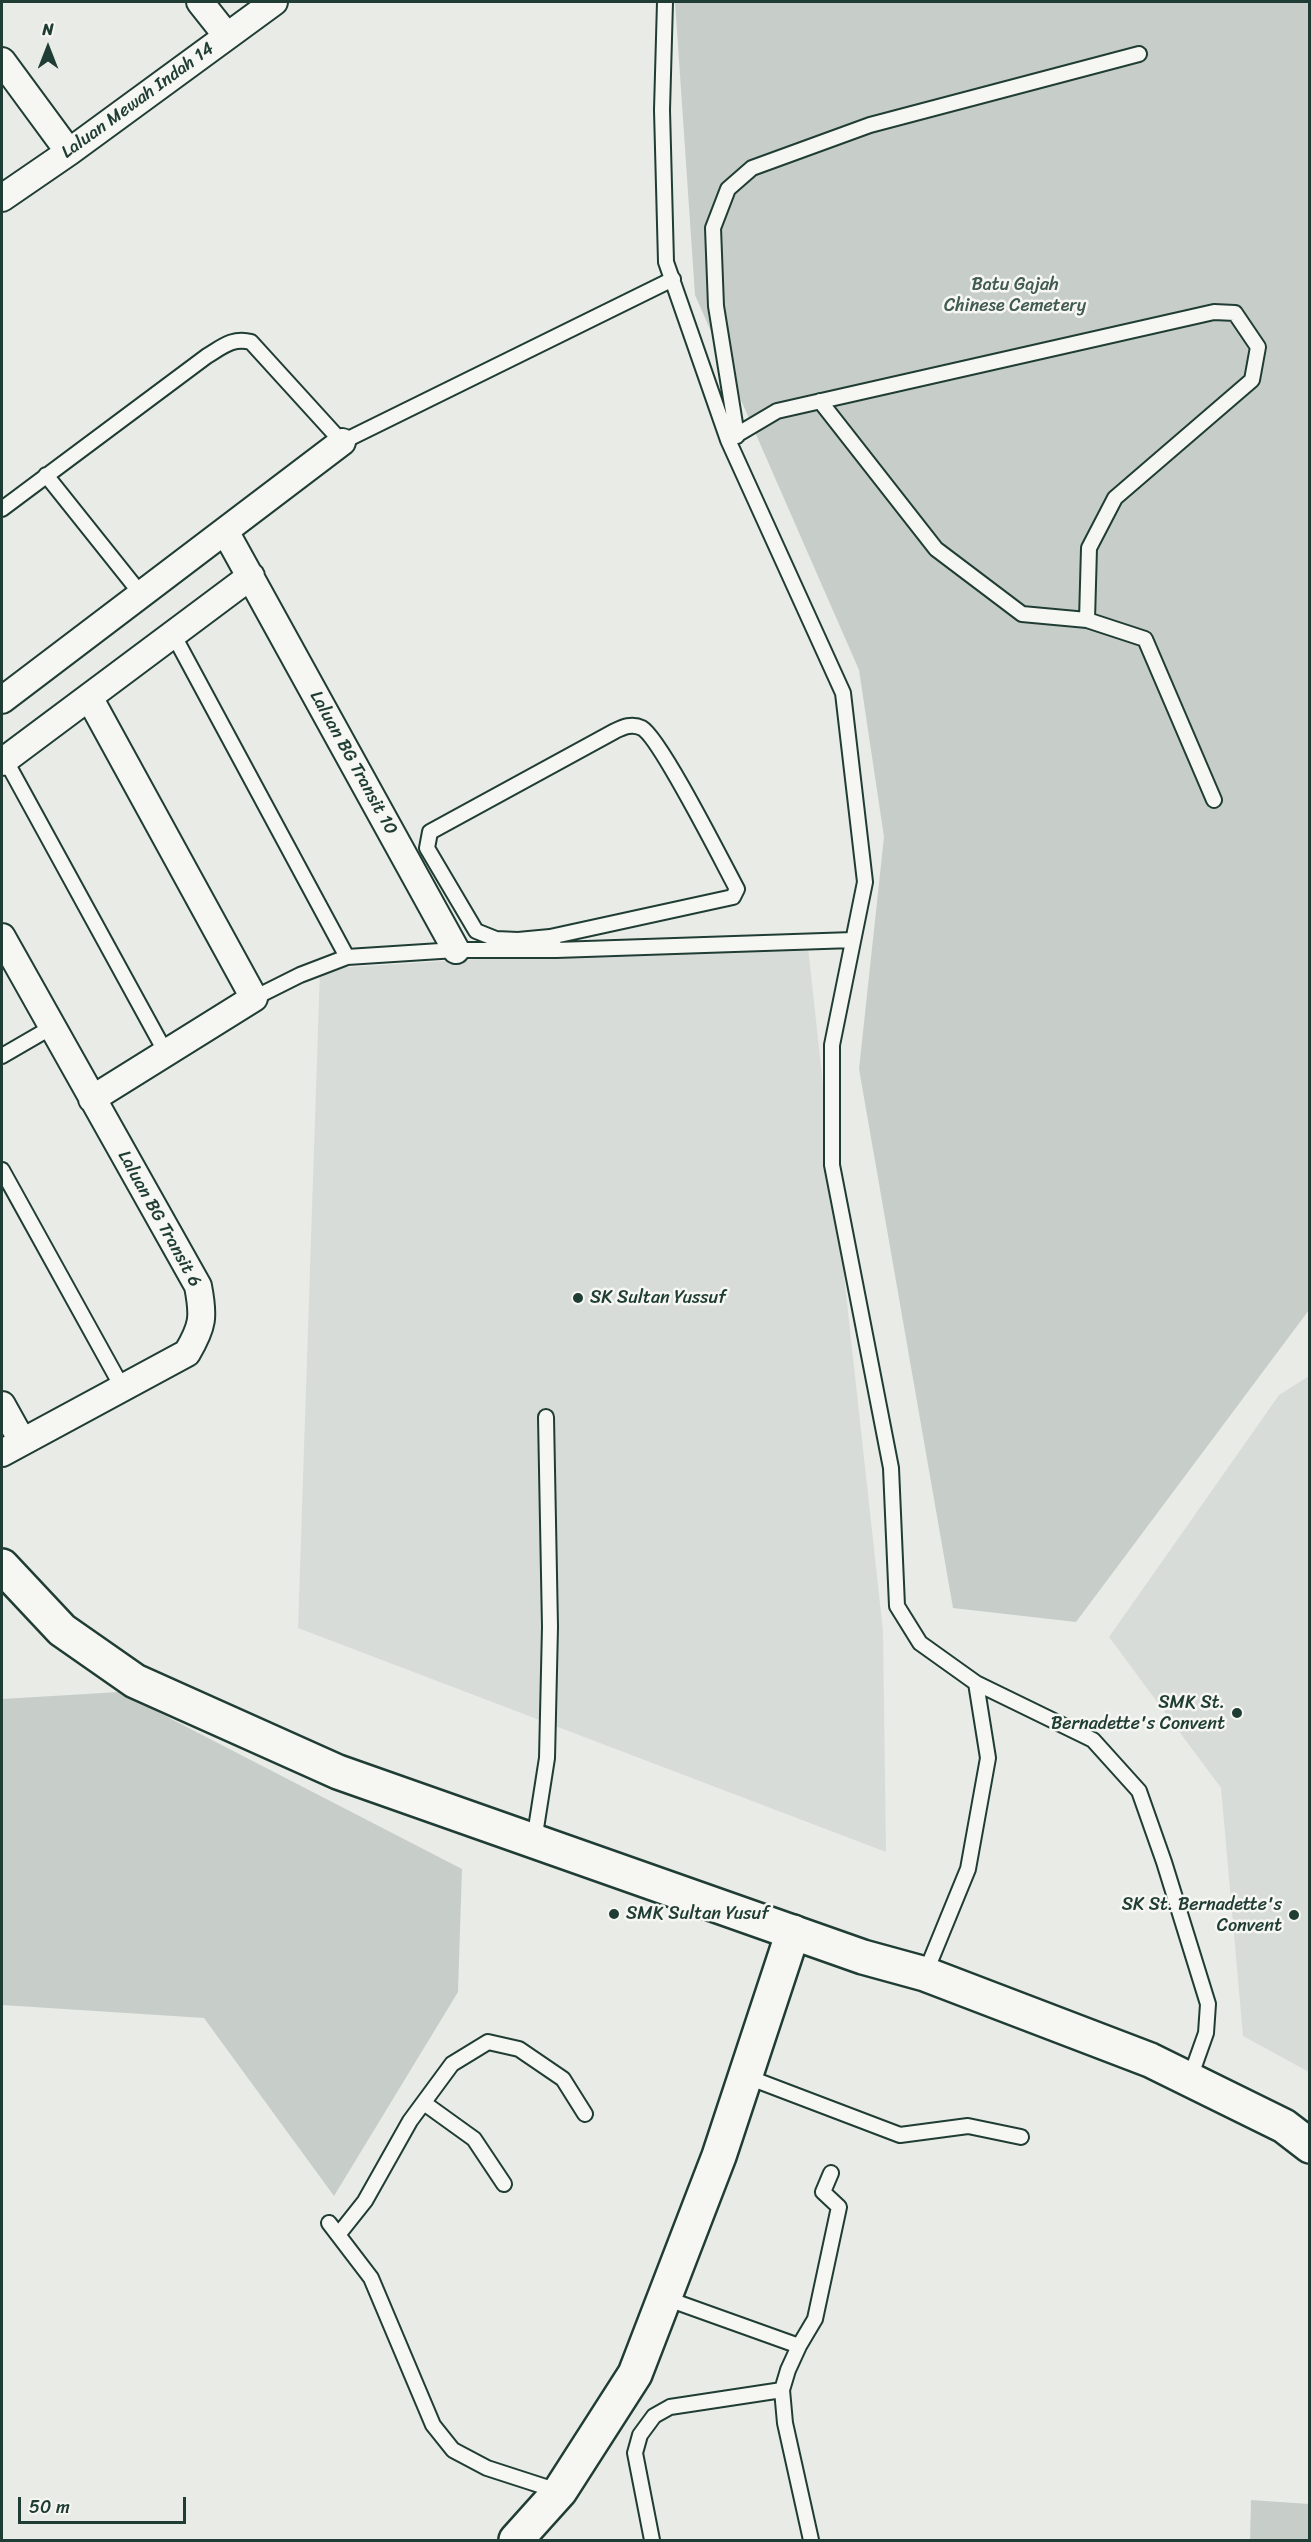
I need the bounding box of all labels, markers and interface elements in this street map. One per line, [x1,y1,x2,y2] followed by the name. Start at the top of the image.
[42,15,54,44] text: N
[18,18,78,78] north arrow
[57,38,219,164] street label: Laluan Mewah Indah 14
[944,274,1086,316] park label: Batu Gajah Chinese Cemetery
[304,687,402,839] street label: Laluan BG Transit 10
[113,1147,205,1291] street label: Laluan BG Transit 6
[590,1287,726,1309] place label: SK Sultan Yussuf
[571,1291,585,1305] marker: SK Sultan Yussuf
[1051,1692,1225,1734] place label: SMK St. Bernadette's Convent
[1230,1706,1244,1720] marker: SMK St. Bernadette's Convent
[1122,1894,1282,1936] place label: SK St. Bernadette's Convent
[626,1903,769,1925] place label: SMK Sultan Yusuf
[607,1907,621,1921] marker: SMK Sultan Yusuf
[1287,1908,1301,1922] marker: SK St. Bernadette's Convent
[21,2485,189,2523] scale bar
[29,2491,70,2523] text: 50 m

